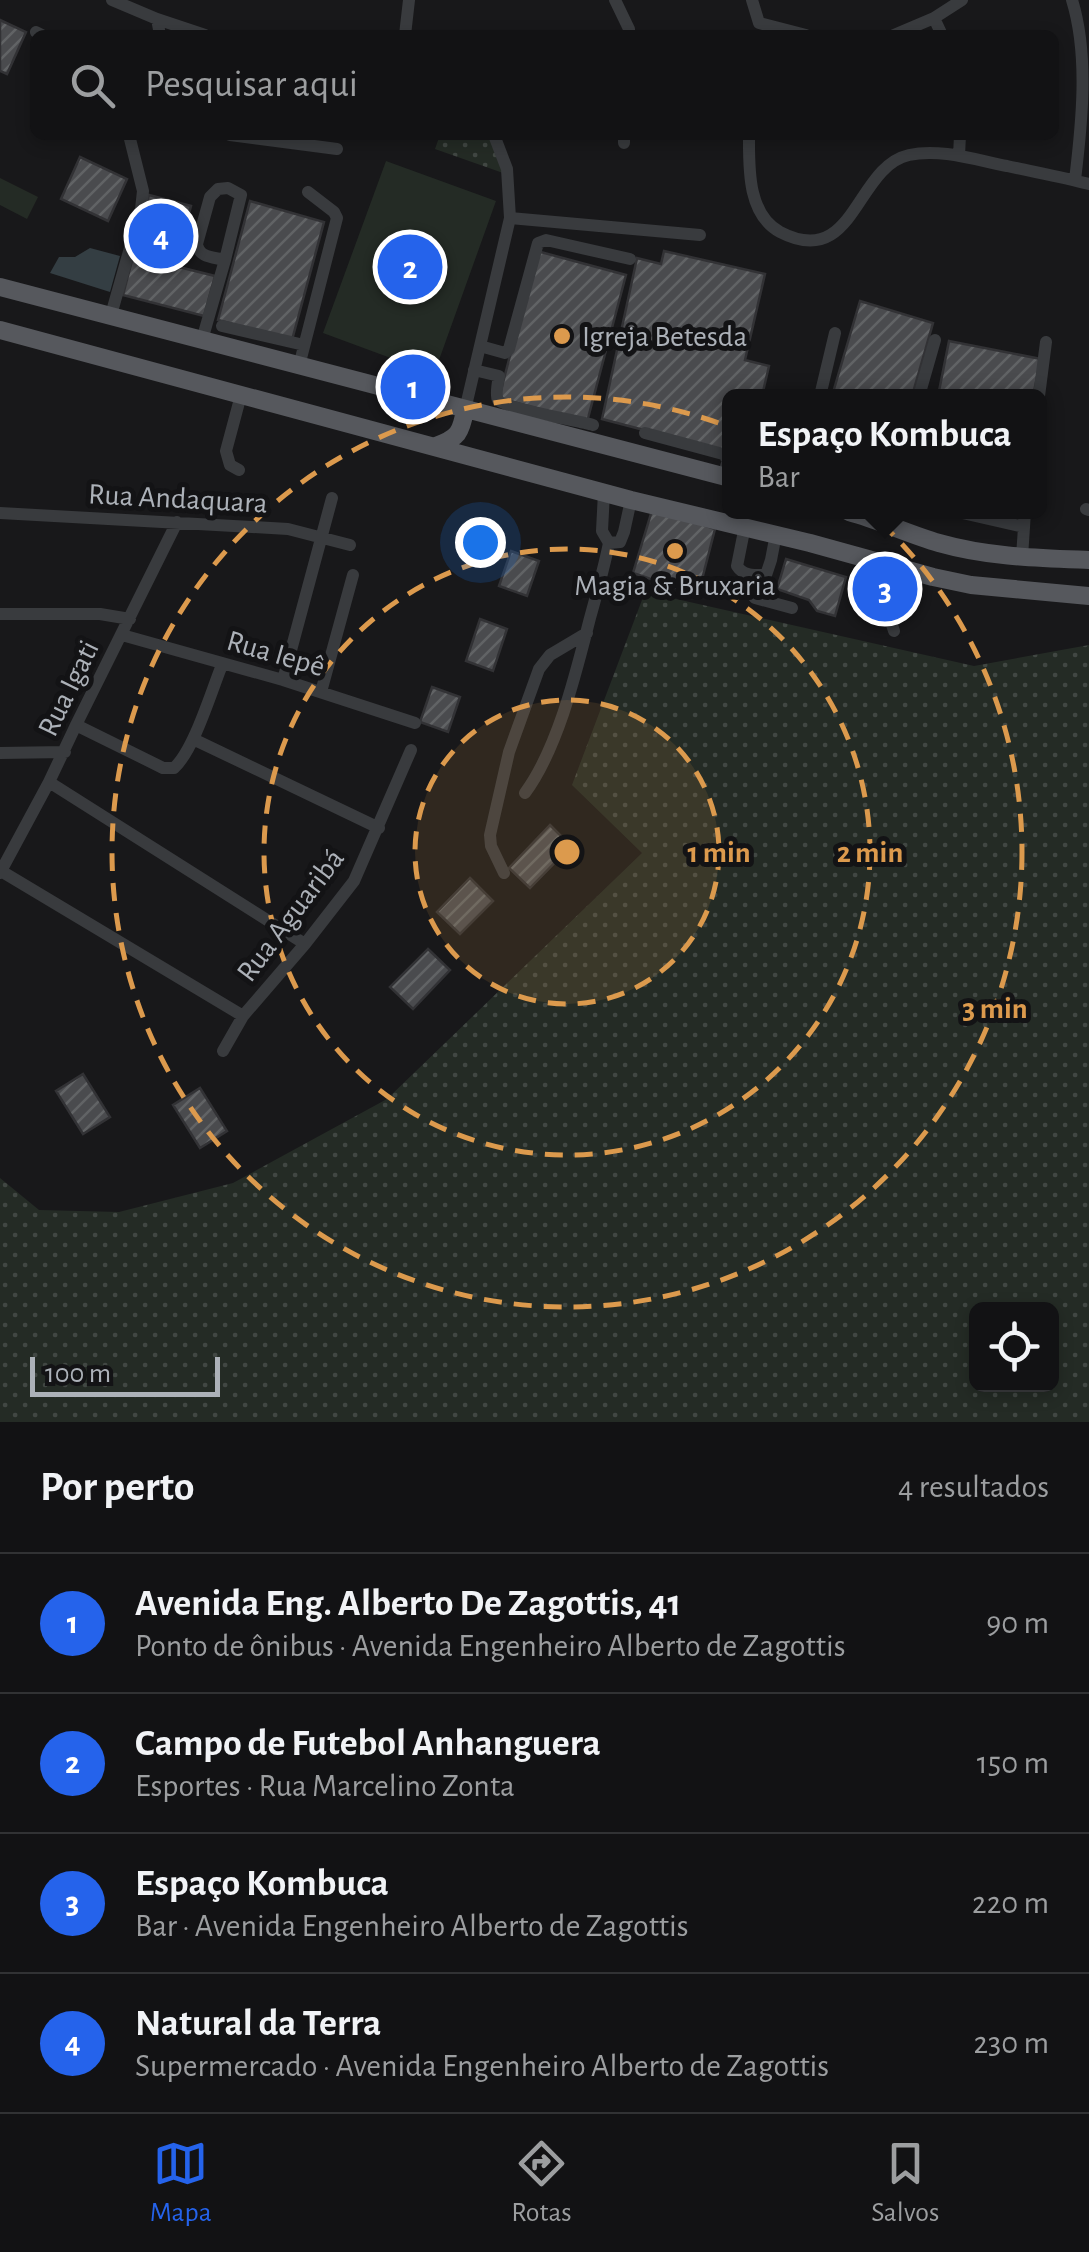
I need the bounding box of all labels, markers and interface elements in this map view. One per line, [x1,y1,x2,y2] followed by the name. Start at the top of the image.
[30,30,1059,140] search box
[65,58,120,113] icon: search
[145,66,358,104] text: Pesquisar aqui
[128,198,194,274] pin: 4
[378,230,442,304] pin: 2
[582,322,747,352] place label: Igreja Betesda
[551,325,573,347] marker: Igreja Betesda
[380,350,446,424] pin: 1
[722,389,1047,519] popup
[758,416,1011,454] text: Espaço Kombuca
[758,461,800,493] text: Bar
[88,479,268,519] street label: Rua Andaquara
[455,517,506,568] your location
[664,540,686,562] marker: Magia & Bruxaria
[852,552,918,626] pin: 3
[574,571,776,601] place label: Magia & Bruxaria
[223,626,328,682] street label: Rua Iepê
[33,636,105,741] street label: Rua Igati
[549,834,585,870] centre of rings
[687,838,751,868] text: 1 min
[837,838,903,868] text: 2 min
[232,844,350,987] street label: Rua Aguaribá
[962,994,1028,1024] text: 3 min
[969,1302,1059,1392] map controls
[969,1302,1059,1392] button: locate
[30,1352,220,1396] scale bar
[45,1360,111,1388] text: 100 m
[40,1466,194,1508] text: Por perto
[898,1471,1049,1503] text: 4 resultados
[135,1585,681,1623] text: Avenida Eng. Alberto De Zagottis, 41
[67,1607,78,1639] text: 1
[986,1607,1049,1639] text: 90 m
[135,1630,846,1662] text: Ponto de ônibus · Avenida Engenheiro Alberto de Zagottis
[135,1725,601,1763] text: Campo de Futebol Anhanguera
[65,1747,80,1779] text: 2
[977,1747,1049,1779] text: 150 m
[135,1770,515,1802] text: Esportes · Rua Marcelino Zonta
[135,1865,389,1903] text: Espaço Kombuca
[66,1887,79,1919] text: 3
[972,1887,1049,1919] text: 220 m
[135,1910,689,1942] text: Bar · Avenida Engenheiro Alberto de Zagottis
[135,2005,381,2043] text: Natural da Terra
[64,2027,81,2059] text: 4
[973,2027,1049,2059] text: 230 m
[135,2050,829,2082] text: Supermercado · Avenida Engenheiro Alberto de Zagottis
[150,2136,212,2230] tab: Mapa
[511,2136,572,2230] tab: Rotas
[871,2136,939,2230] tab: Salvos

